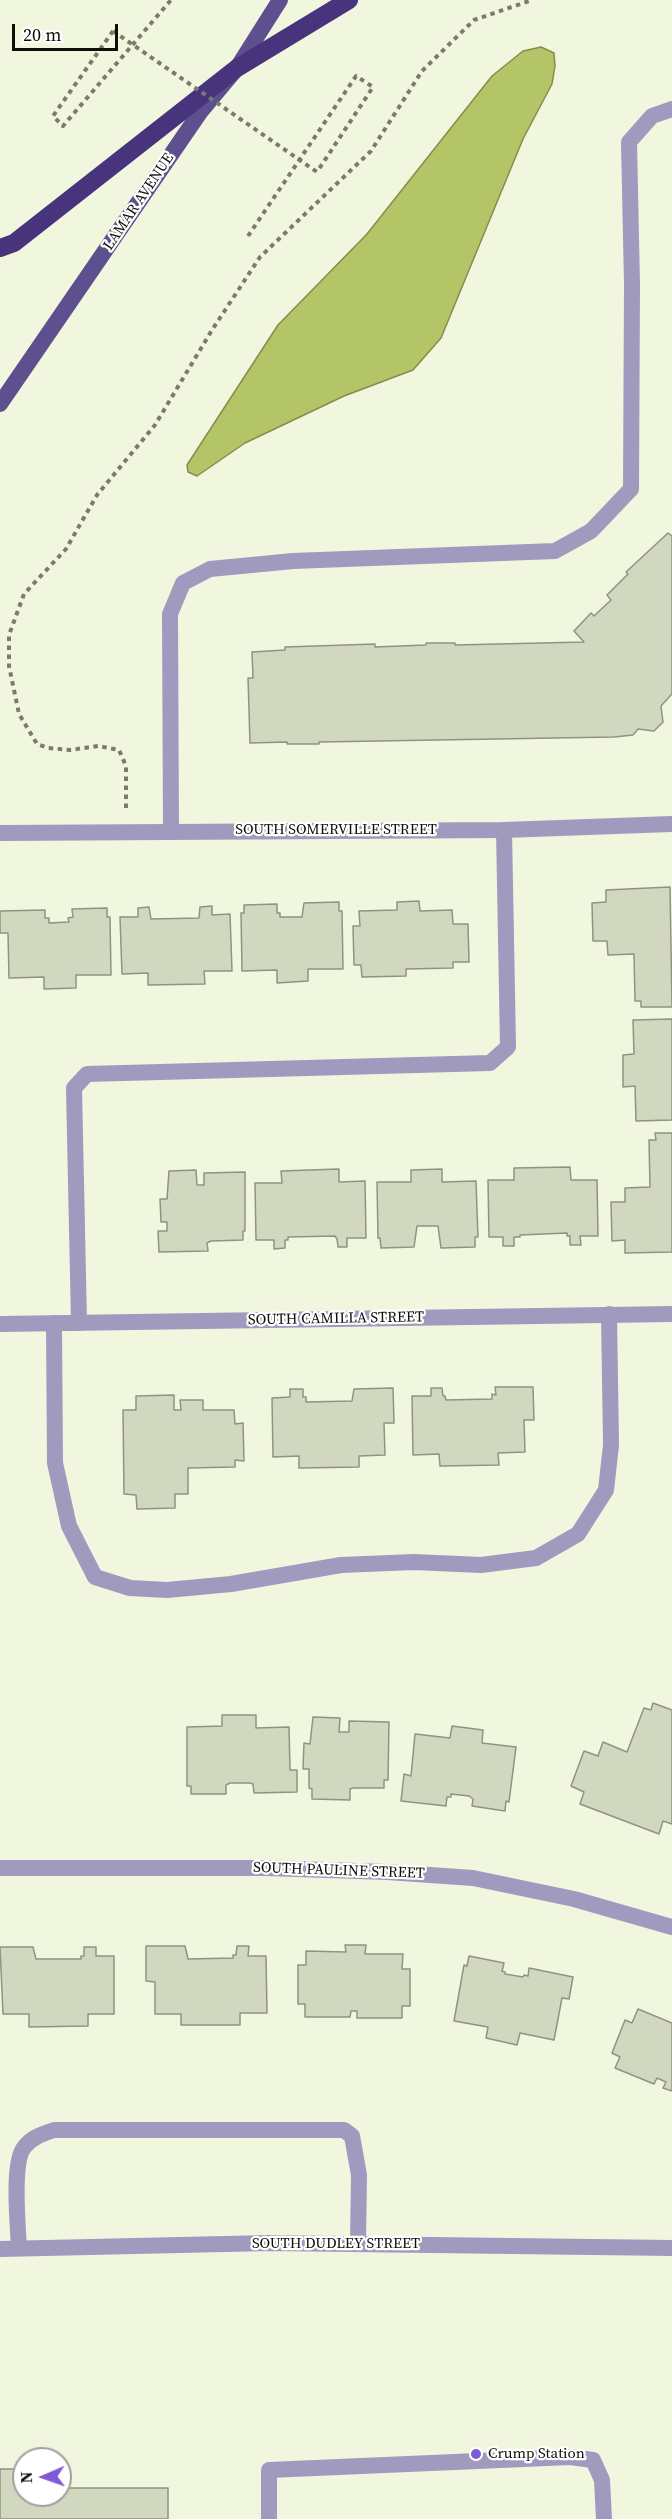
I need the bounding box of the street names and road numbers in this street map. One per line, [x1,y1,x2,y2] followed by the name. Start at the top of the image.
[100,150,178,254] street label: LAMAR AVENUE
[235,821,437,839] street label: SOUTH SOMERVILLE STREET
[248,1308,424,1330] street label: SOUTH CAMILLA STREET
[253,1859,425,1883] street label: SOUTH PAULINE STREET
[252,2235,420,2253] street label: SOUTH DUDLEY STREET

